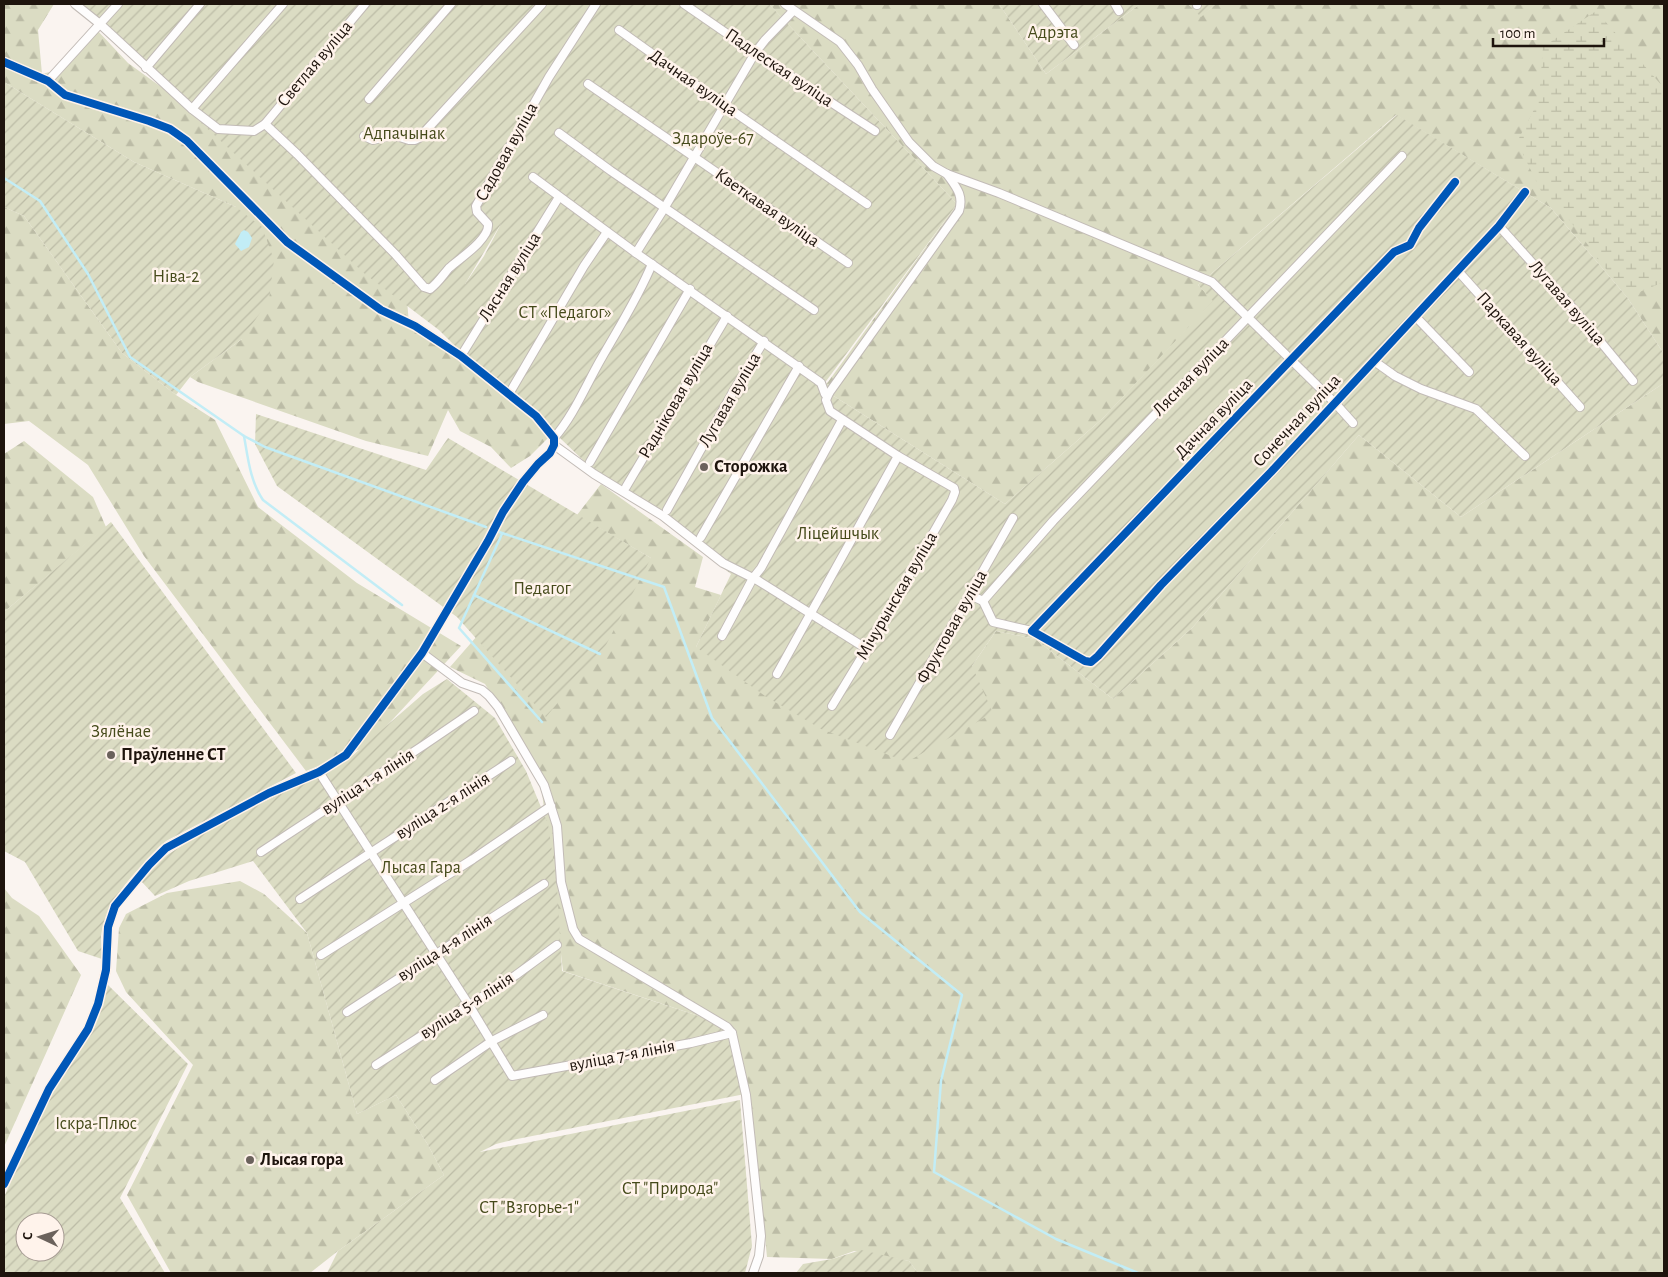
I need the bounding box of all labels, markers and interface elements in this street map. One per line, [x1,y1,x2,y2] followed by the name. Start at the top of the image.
[1493,15,1604,47] scale bar
[274,18,356,110] street label: Светлая вуліца
[1027,24,1079,42] park label: Адрэта
[722,25,836,111] street label: Падлеская вуліца
[1500,26,1535,41] text: 100 m
[646,46,740,120] street label: Дачная вуліца
[473,100,541,204] street label: Садовая вуліца
[363,125,446,143] park label: Адпачынак
[672,130,754,148] park label: Здароўе-67
[711,165,823,251] street label: Кветкавая вуліца
[476,229,544,325] street label: Лясная вуліца
[1525,257,1609,349] street label: Лугавая вуліца
[152,268,200,286] park label: Ніва-2
[1473,289,1565,389] street label: Паркавая вуліца
[518,304,612,322] park label: СТ «Педагог»
[1149,334,1233,420] street label: Лясная вуліца
[636,340,716,462] street label: Радніковая вуліца
[696,350,764,450] street label: Лугавая вуліца
[1250,371,1344,471] street label: Сонечная вуліца
[1172,376,1256,462] street label: Дачная вуліца
[714,458,788,476] place label: Сторожка
[698,461,710,473] marker: Сторожка
[797,525,880,543] park label: Ліцейшчык
[853,529,941,663] street label: Мічурынская вуліца
[913,567,991,687] street label: Фруктовая вуліца
[513,580,572,598] park label: Педагог
[91,723,151,741] park label: Зялёнае
[121,746,226,764] place label: Праўленне СТ
[319,746,417,818] street label: вуліца 1-я лінія
[105,749,117,761] marker: Праўленне СТ
[393,769,493,843] street label: вуліца 2-я лінія
[381,859,461,877] park label: Лысая Гара
[394,911,496,985] street label: вуліца 4-я лінія
[417,969,517,1043] street label: вуліца 5-я лінія
[567,1037,677,1075] street label: вуліца 7-я лінія
[55,1115,137,1133] park label: Іскра-Плюс
[260,1151,344,1169] place label: Лысая гора
[244,1154,256,1166] marker: Лысая гора
[622,1180,718,1198] park label: СТ "Природа"
[479,1199,579,1217] park label: СТ "Взгорье-1"
[15,1212,65,1262] north arrow
[21,1232,35,1241] text: С

